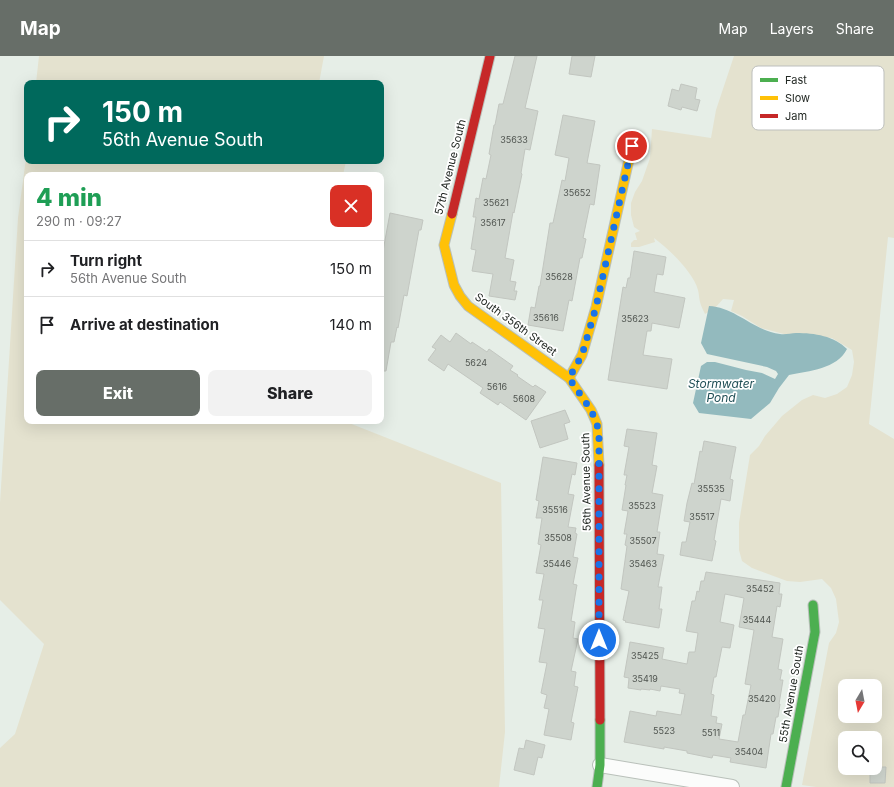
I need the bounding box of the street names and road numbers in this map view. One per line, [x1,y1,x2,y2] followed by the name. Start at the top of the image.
[431,118,469,216] street label: 57th Avenue South
[472,290,560,359] street label: South 356th Street
[578,433,594,531] street label: 56th Avenue South
[776,644,806,744] street label: 55th Avenue South

